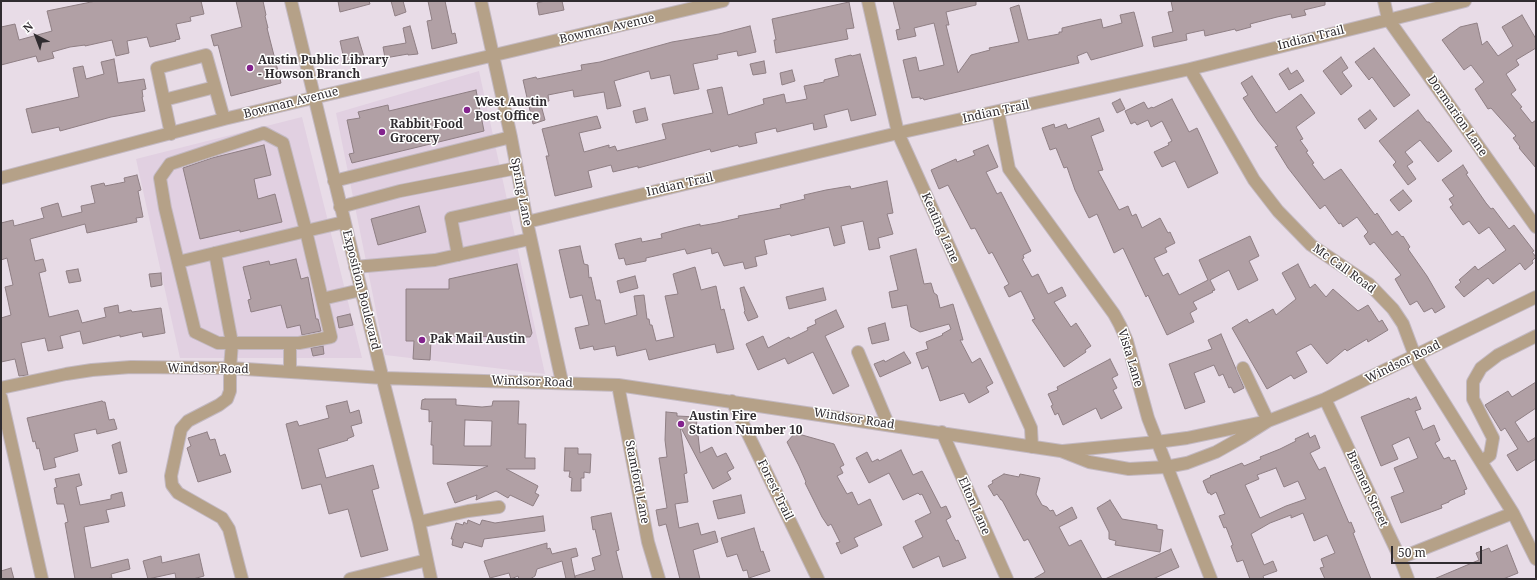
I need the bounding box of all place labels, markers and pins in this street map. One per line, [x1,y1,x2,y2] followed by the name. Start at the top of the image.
[258,54,388,82] place label: Austin Public Library - Howson Branch
[245,63,255,73] marker: Austin Public Library - Howson Branch
[475,96,547,124] place label: West Austin Post Office
[462,105,472,115] marker: West Austin Post Office
[390,118,463,146] place label: Rabbit Food Grocery
[377,127,387,137] marker: Rabbit Food Grocery
[430,333,525,347] place label: Pak Mail Austin
[417,335,427,345] marker: Pak Mail Austin
[689,410,802,438] place label: Austin Fire Station Number 10
[676,419,686,429] marker: Austin Fire Station Number 10

